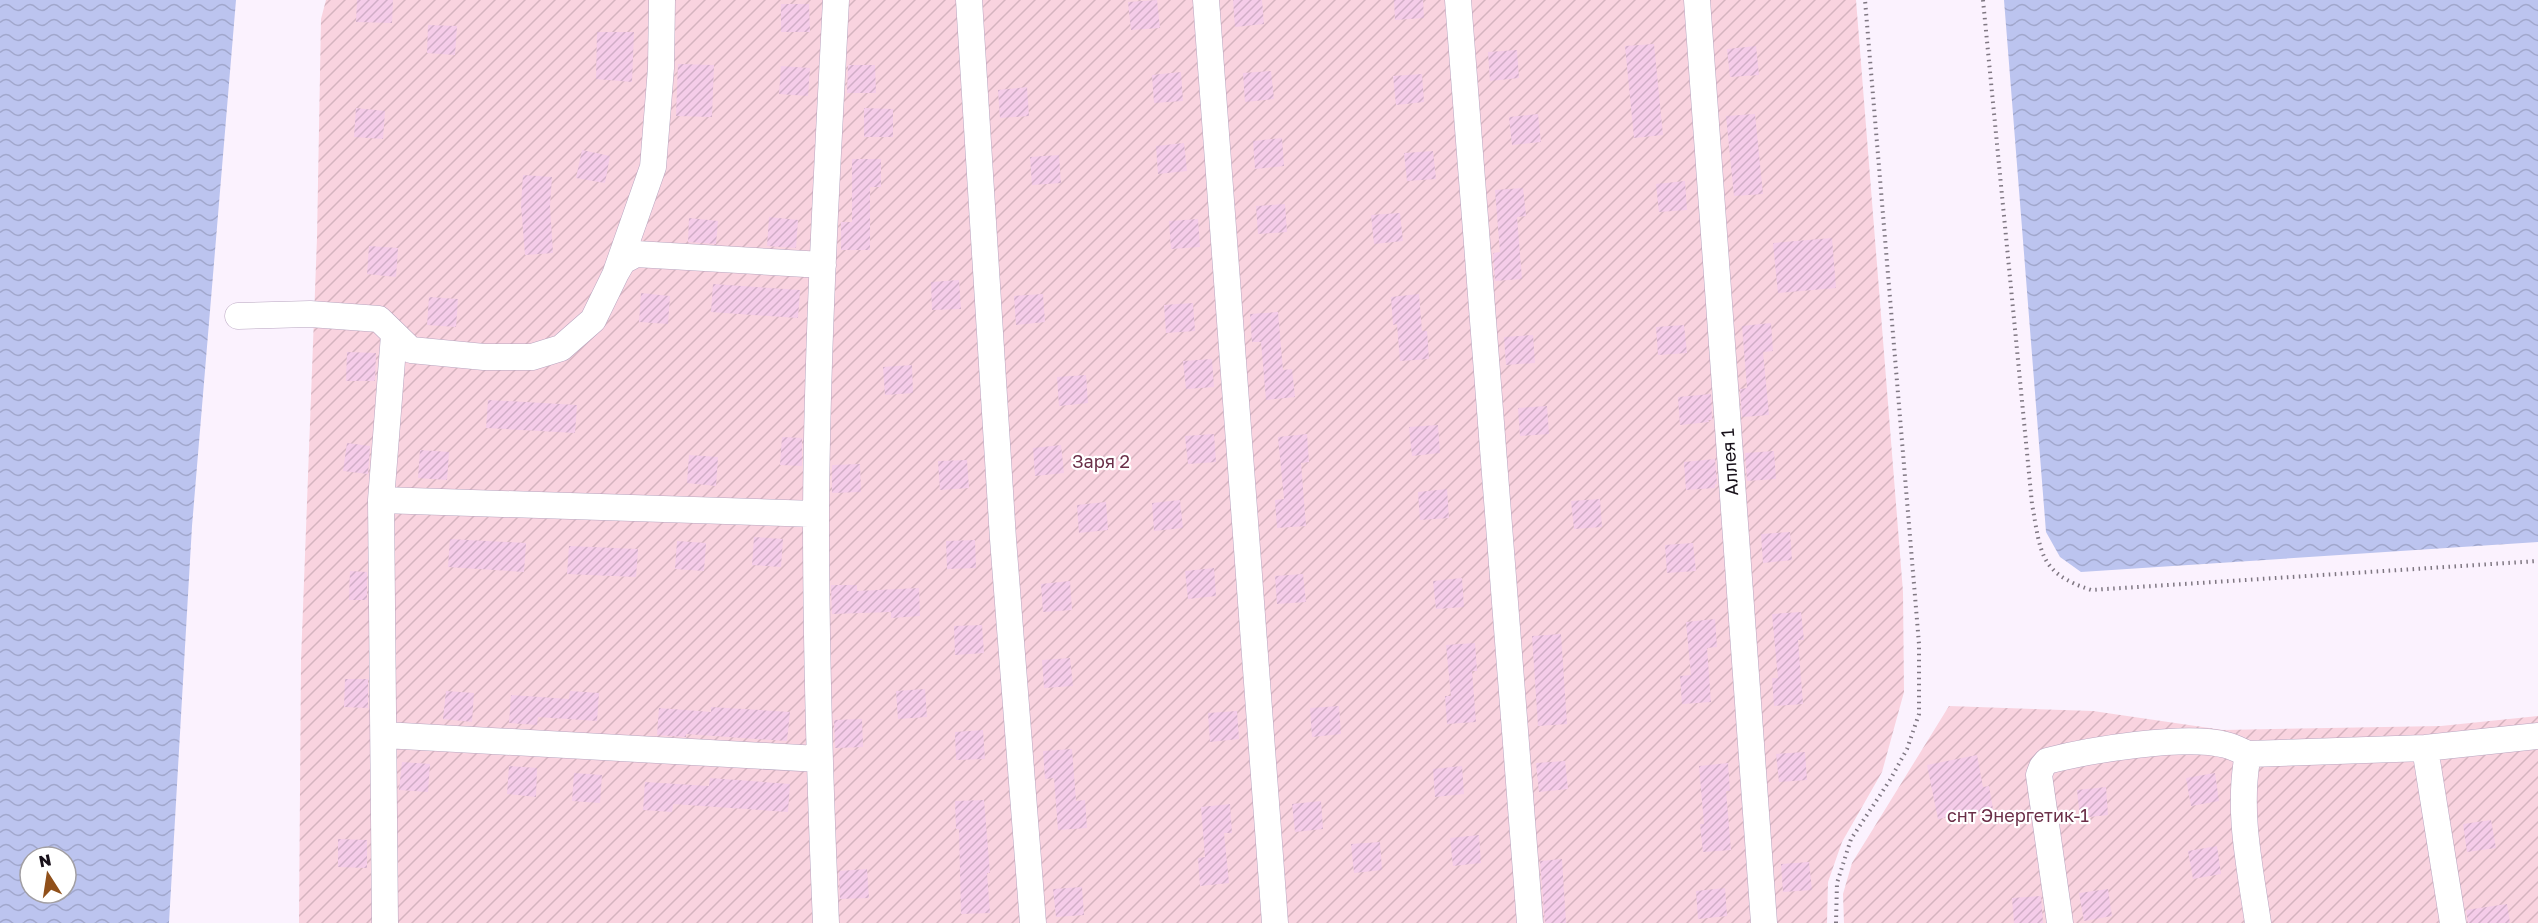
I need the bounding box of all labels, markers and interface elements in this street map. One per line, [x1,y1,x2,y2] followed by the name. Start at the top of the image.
[1716,427,1742,496] street label: Аллея 1
[1072,450,1130,472] park label: Заря 2
[1947,804,2089,826] park label: снт Энергетик-1
[18,845,78,905] north arrow
[37,849,53,871] text: N

